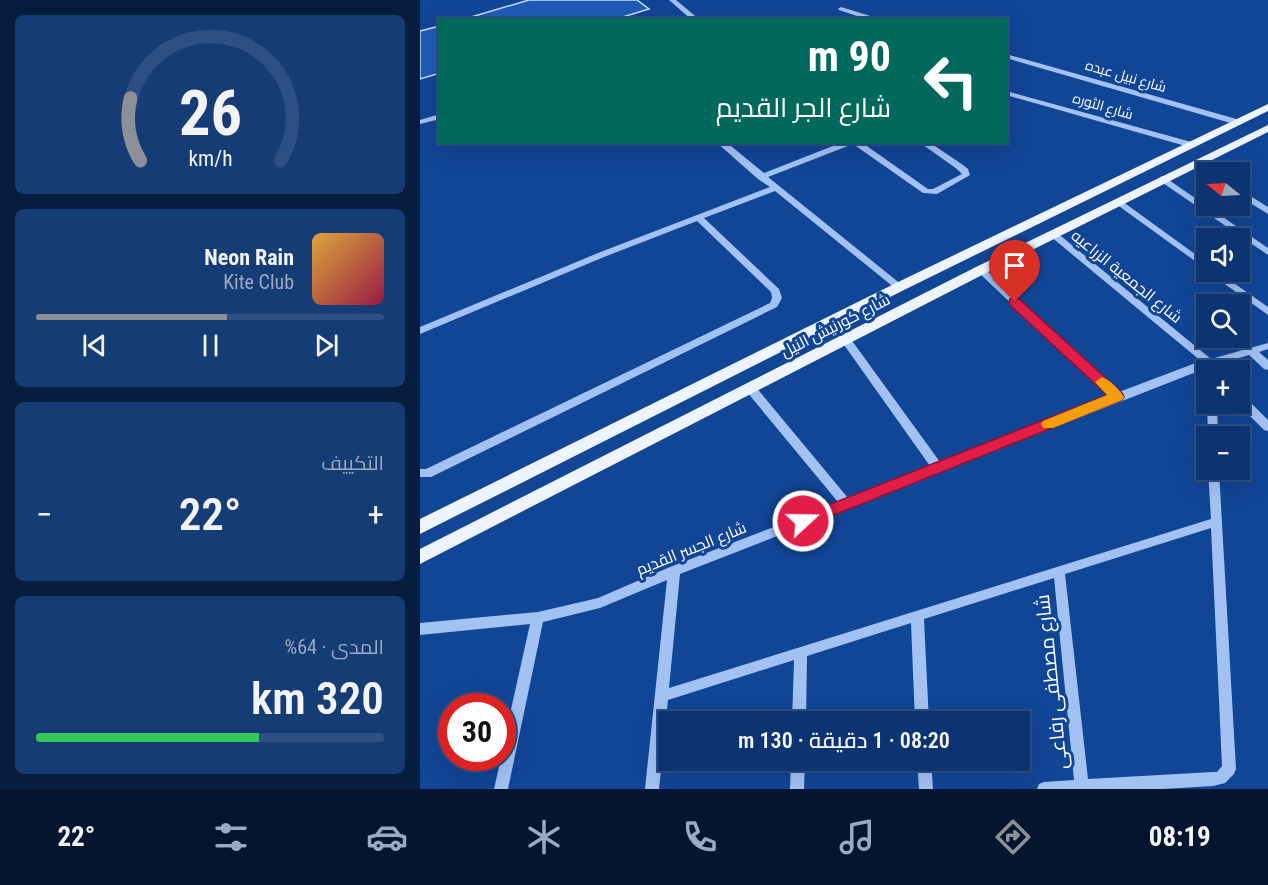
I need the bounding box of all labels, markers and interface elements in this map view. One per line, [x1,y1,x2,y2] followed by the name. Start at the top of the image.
[808,32,891,81] text: 90 m
[912,42,990,120] icon: left
[1083,57,1168,96] street label: شارع نبيل عبده
[178,77,242,150] text: 26
[1071,90,1135,123] street label: شارع الثوره
[716,92,891,124] text: شارع الجر القديم
[188,147,232,172] text: km/h
[1196,162,1250,216] north arrow
[1196,162,1250,480] map controls
[1066,226,1186,328] street label: شارع الجمعية الزراعيه
[1196,228,1250,282] button: sound
[989,240,1040,302] pin
[204,245,294,270] text: Neon Rain
[998,249,1031,282] icon: arrive
[223,270,294,294] text: Kite Club
[777,290,894,363] street label: شارع كورنيش النيل
[1196,294,1250,348] button: search
[78,329,111,362] icon: previous
[194,329,227,362] icon: pause
[310,329,343,362] icon: next
[1196,360,1250,414] button: +
[1196,426,1250,480] button: −
[321,451,384,475] text: التكييف
[179,488,241,541] text: 22°
[771,489,835,553] position arrow
[36,495,53,534] text: −
[368,495,384,534] text: +
[633,518,750,581] street label: شارع الجسر القديم
[1030,593,1074,771] street label: شارع مصطفى رفاعى
[285,635,384,659] text: المدى · 64%
[251,672,384,725] text: 320 km
[438,693,516,771] speed limit sign: 30
[738,728,950,753] text: 08:20 · 1 دقيقة · 130 m
[210,816,252,858] icon: filters
[366,816,408,858] icon: car
[523,816,565,858] icon: climate
[679,816,721,858] icon: phone
[836,816,878,858] icon: music
[992,816,1034,858] icon: directions
[57,821,95,853] text: 22°
[1149,821,1211,853] text: 08:19

